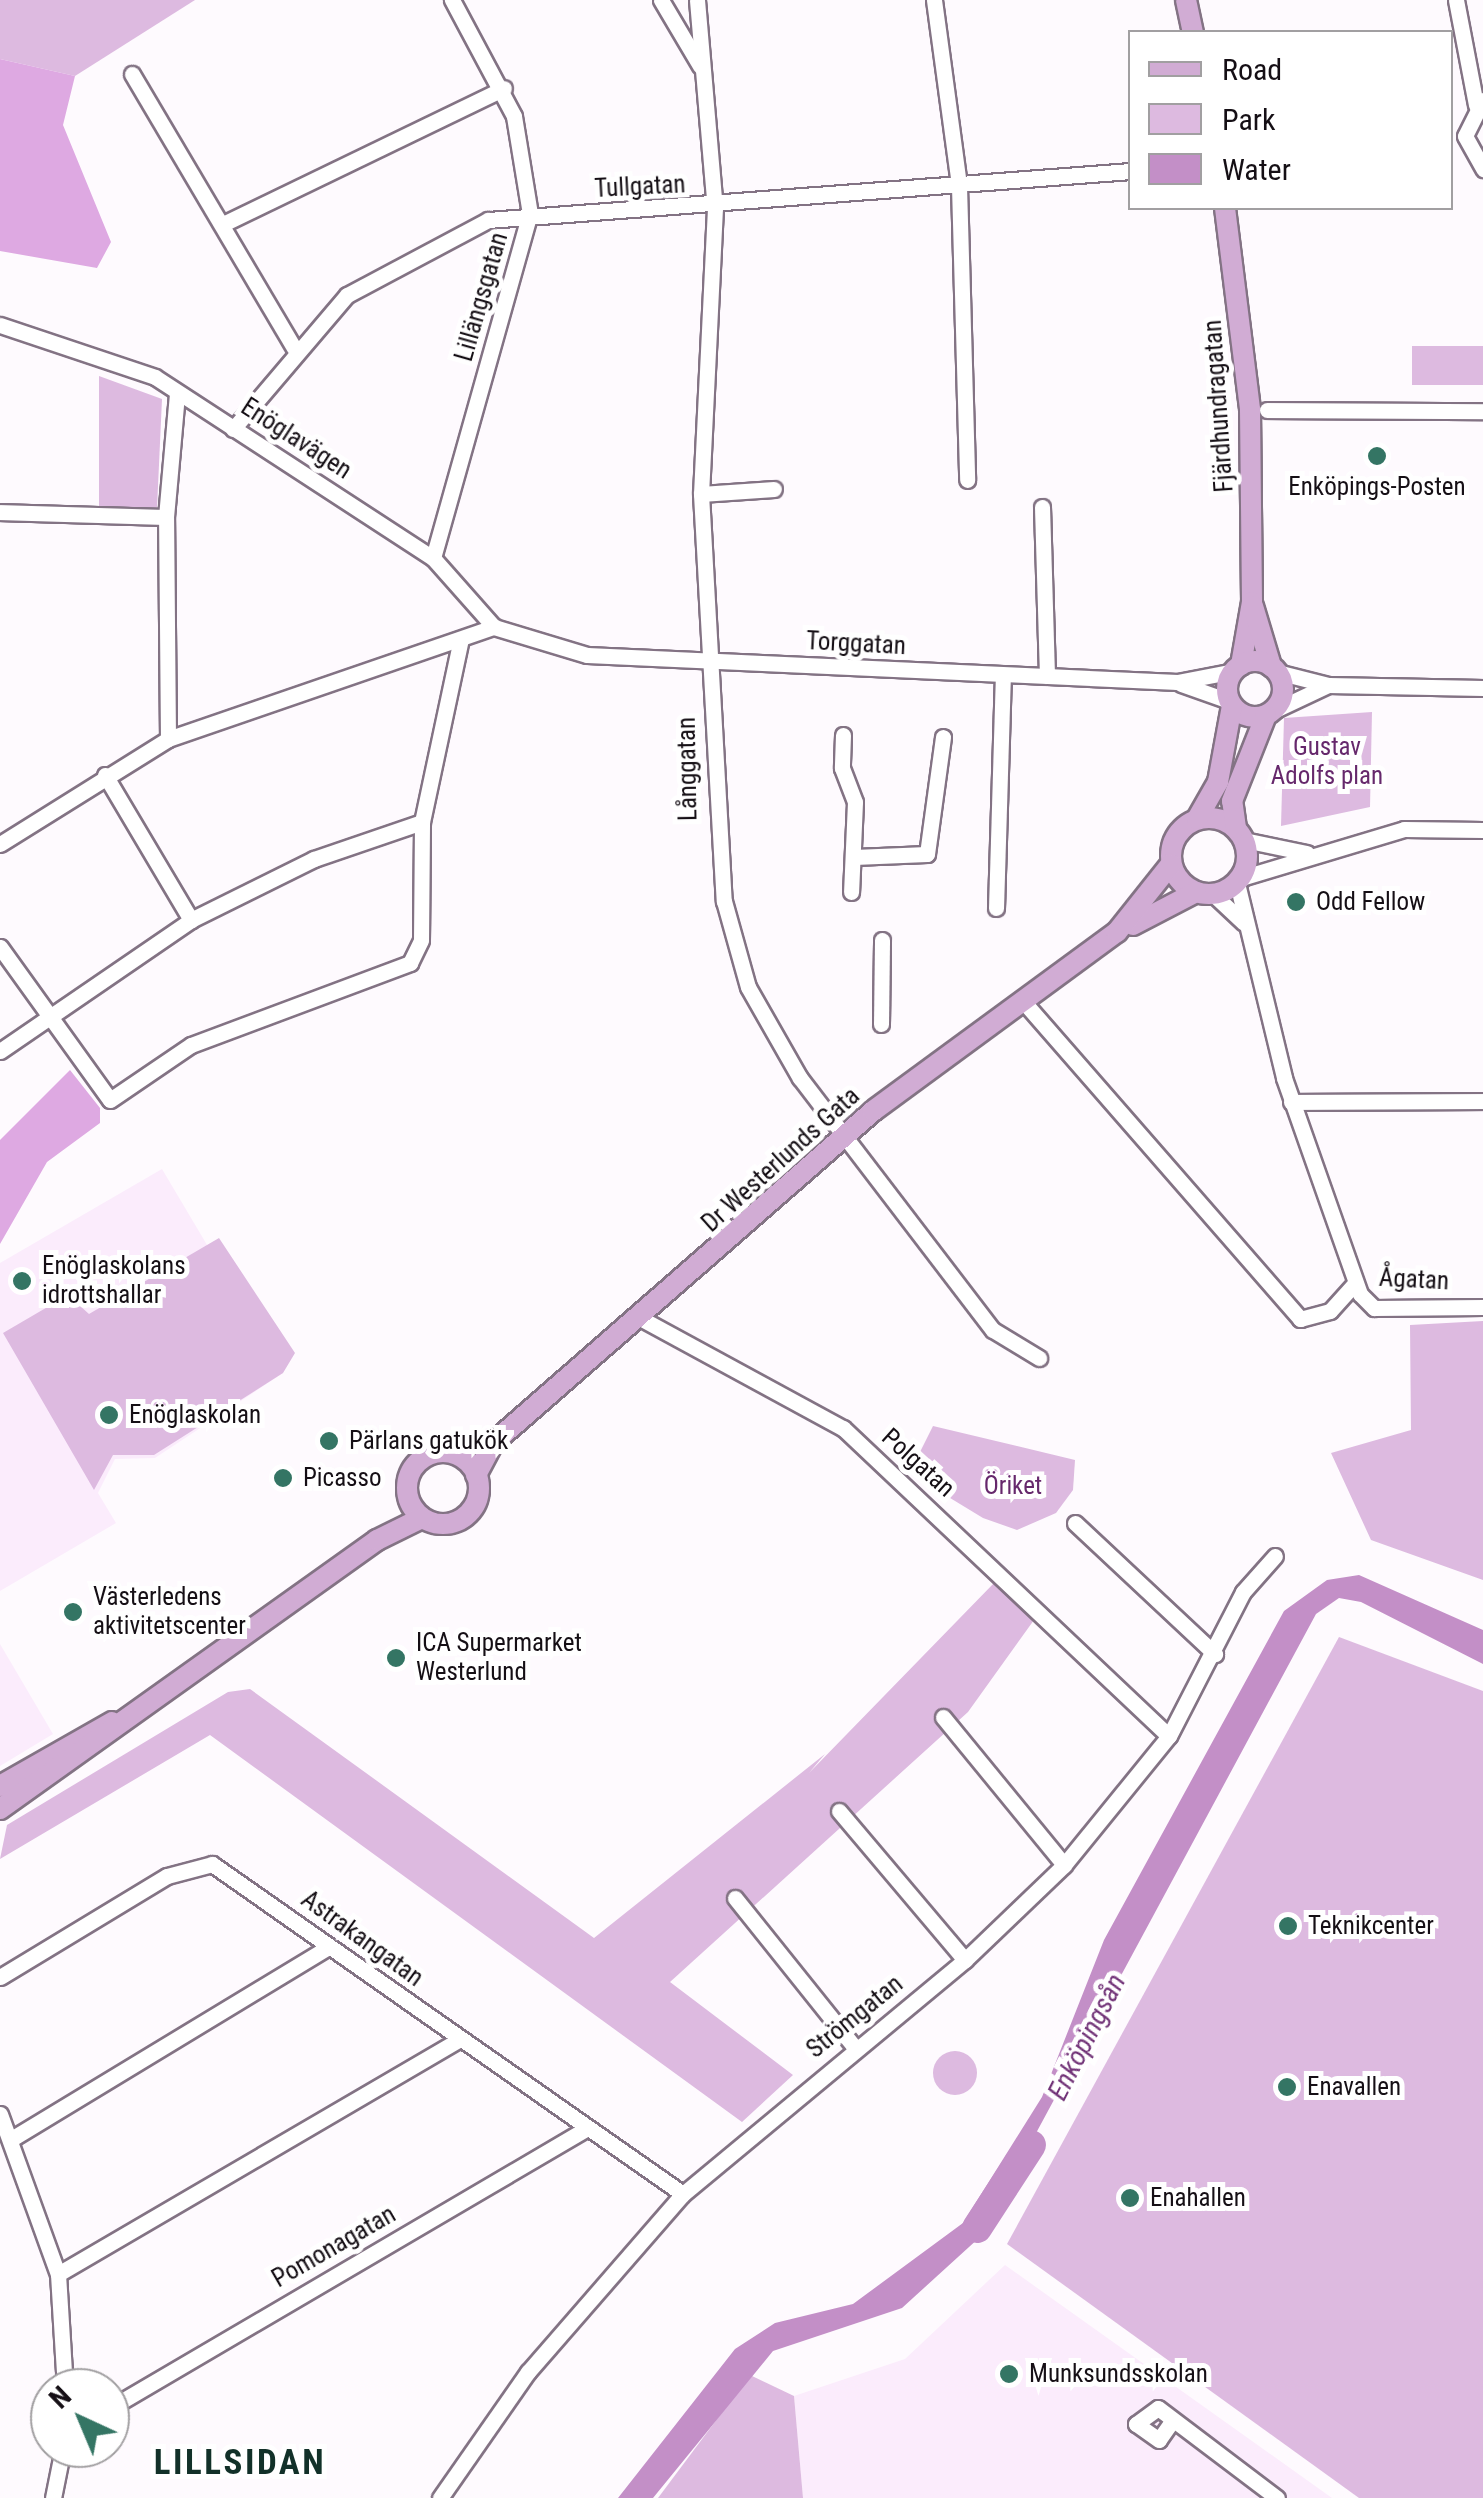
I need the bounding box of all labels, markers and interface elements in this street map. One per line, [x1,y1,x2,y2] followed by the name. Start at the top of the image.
[1128,30,1453,210] legend
[1222,52,1282,87] text: Road
[1222,102,1276,137] text: Park
[1222,152,1291,187] text: Water
[594,170,686,204] street label: Tullgatan
[449,229,515,365] street label: Lillängsgatan
[1198,319,1240,493] street label: Fjärdhundragatan
[235,392,357,486] street label: Enöglavägen
[1366,445,1388,467] marker: Enköpings-Posten
[1288,472,1466,502] place label: Enköpings-Posten
[805,626,907,662] street label: Torggatan
[672,717,704,821] street label: Långgatan
[1271,733,1383,792] park label: Gustav Adolfs plan
[1316,887,1425,917] place label: Odd Fellow
[1285,891,1307,913] marker: Odd Fellow
[696,1081,866,1239] street label: Dr Westerlunds Gata
[42,1252,186,1311] place label: Enöglaskolans idrottshallar
[1378,1263,1450,1297] street label: Ågatan
[11,1270,33,1292] marker: Enöglaskolans idrottshallar
[129,1400,261,1430] place label: Enöglaskolan
[98,1404,120,1426] marker: Enöglaskolan
[875,1422,961,1504] street label: Polgatan
[349,1426,508,1456] place label: Pärlans gatukök
[318,1430,340,1452] marker: Pärlans gatukök
[303,1463,381,1493] place label: Picasso
[272,1467,294,1489] marker: Picasso
[984,1471,1042,1501] park label: Öriket
[93,1583,246,1642] place label: Västerledens aktivitetscenter
[62,1601,84,1623] marker: Västerledens aktivitetscenter
[416,1629,582,1688] place label: ICA Supermarket Westerlund
[385,1647,407,1669] marker: ICA Supermarket Westerlund
[295,1885,429,1993] street label: Astrakangatan
[1308,1911,1434,1941] place label: Teknikcenter
[1277,1915,1299,1937] marker: Teknikcenter
[1041,1968,1133,2106] water label: Enköpingsån
[801,1969,909,2065] street label: Strömgatan
[1307,2072,1401,2102] place label: Enavallen
[1276,2076,1298,2098] marker: Enavallen
[1150,2183,1246,2213] place label: Enahallen
[1119,2187,1141,2209] marker: Enahallen
[267,2200,401,2294] street label: Pomonagatan
[1029,2359,1208,2389] place label: Munksundsskolan
[998,2363,1020,2385] marker: Munksundsskolan
[30,2368,130,2468] north arrow
[43,2380,78,2415] text: N
[154,2442,326,2484] district label: LILLSIDAN

